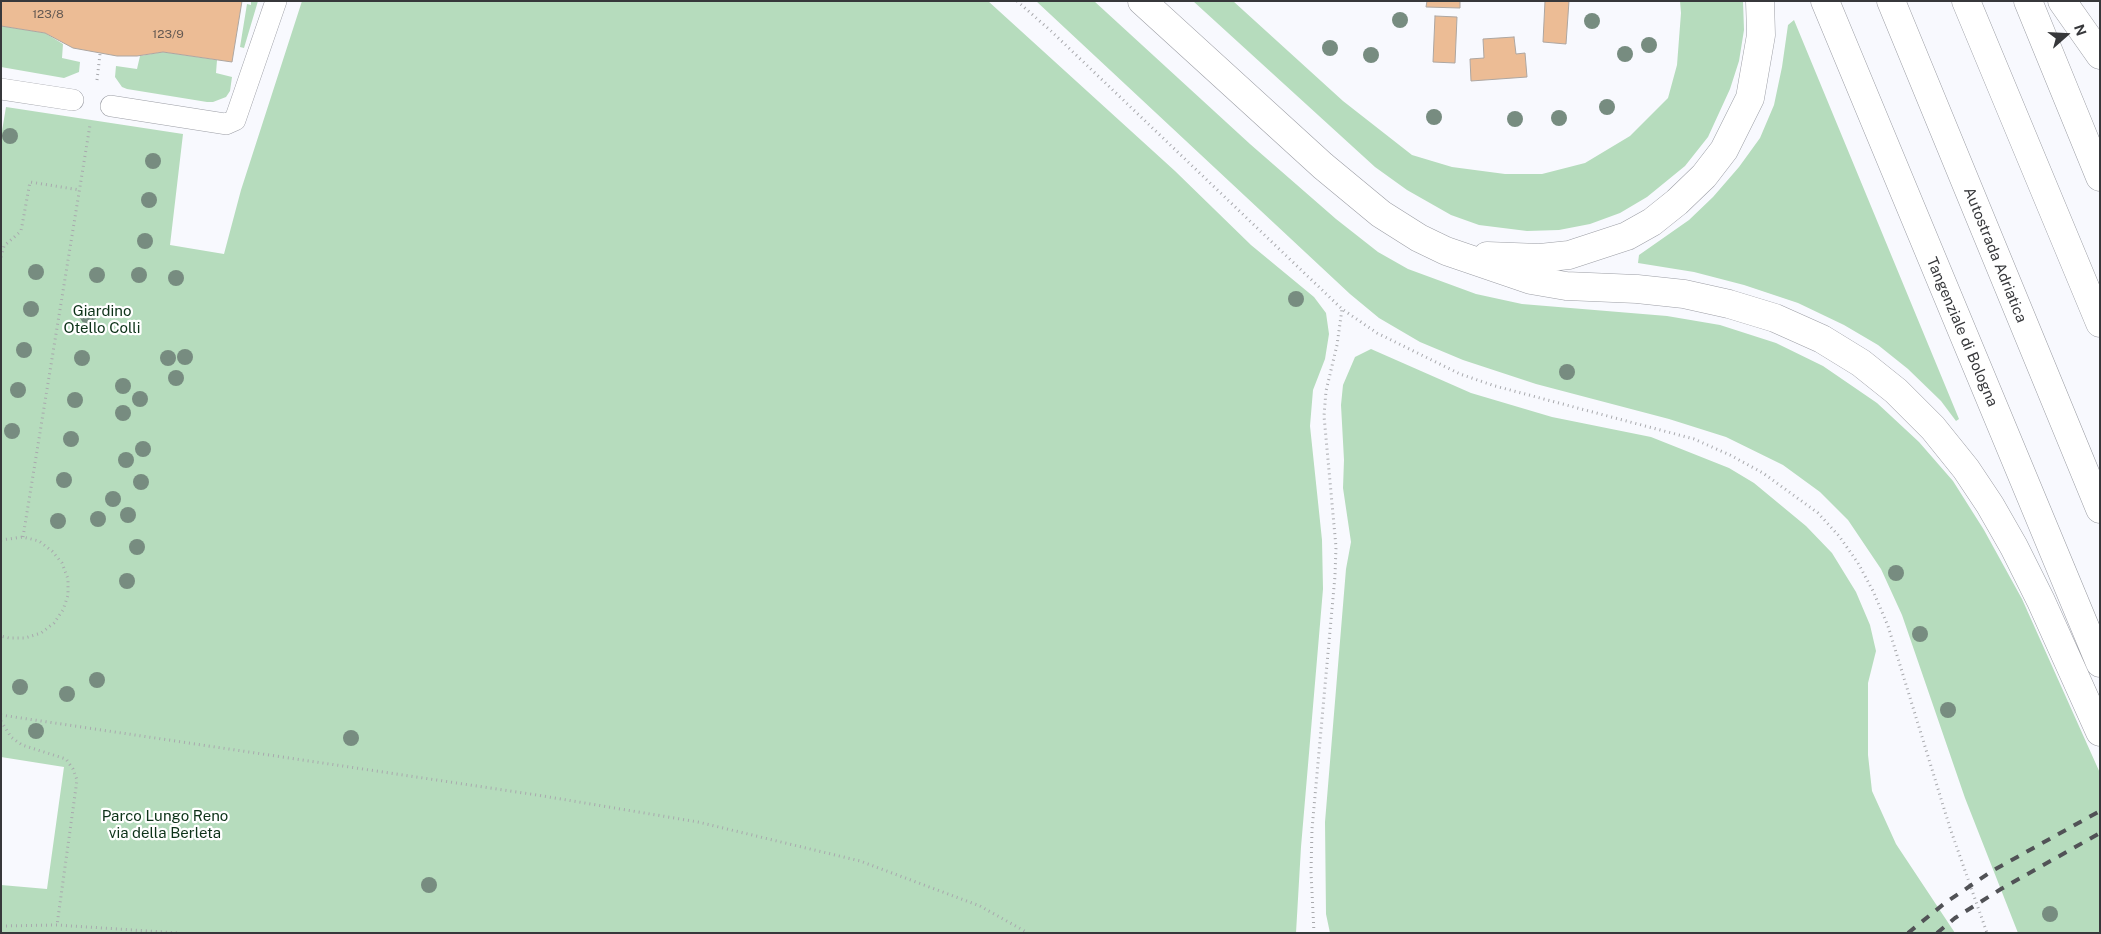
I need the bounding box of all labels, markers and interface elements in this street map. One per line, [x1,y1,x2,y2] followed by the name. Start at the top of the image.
[32,7,64,21] house number: 123/8
[2041,10,2091,60] north arrow
[2071,22,2090,38] text: N
[152,27,184,41] house number: 123/9
[1960,185,2030,325] street label: Autostrada Adriatica
[1922,255,2002,409] street label: Tangenziale di Bologna
[64,302,140,337] park label: Giardino Otello Colli
[102,807,228,842] park label: Parco Lungo Reno via della Berleta

